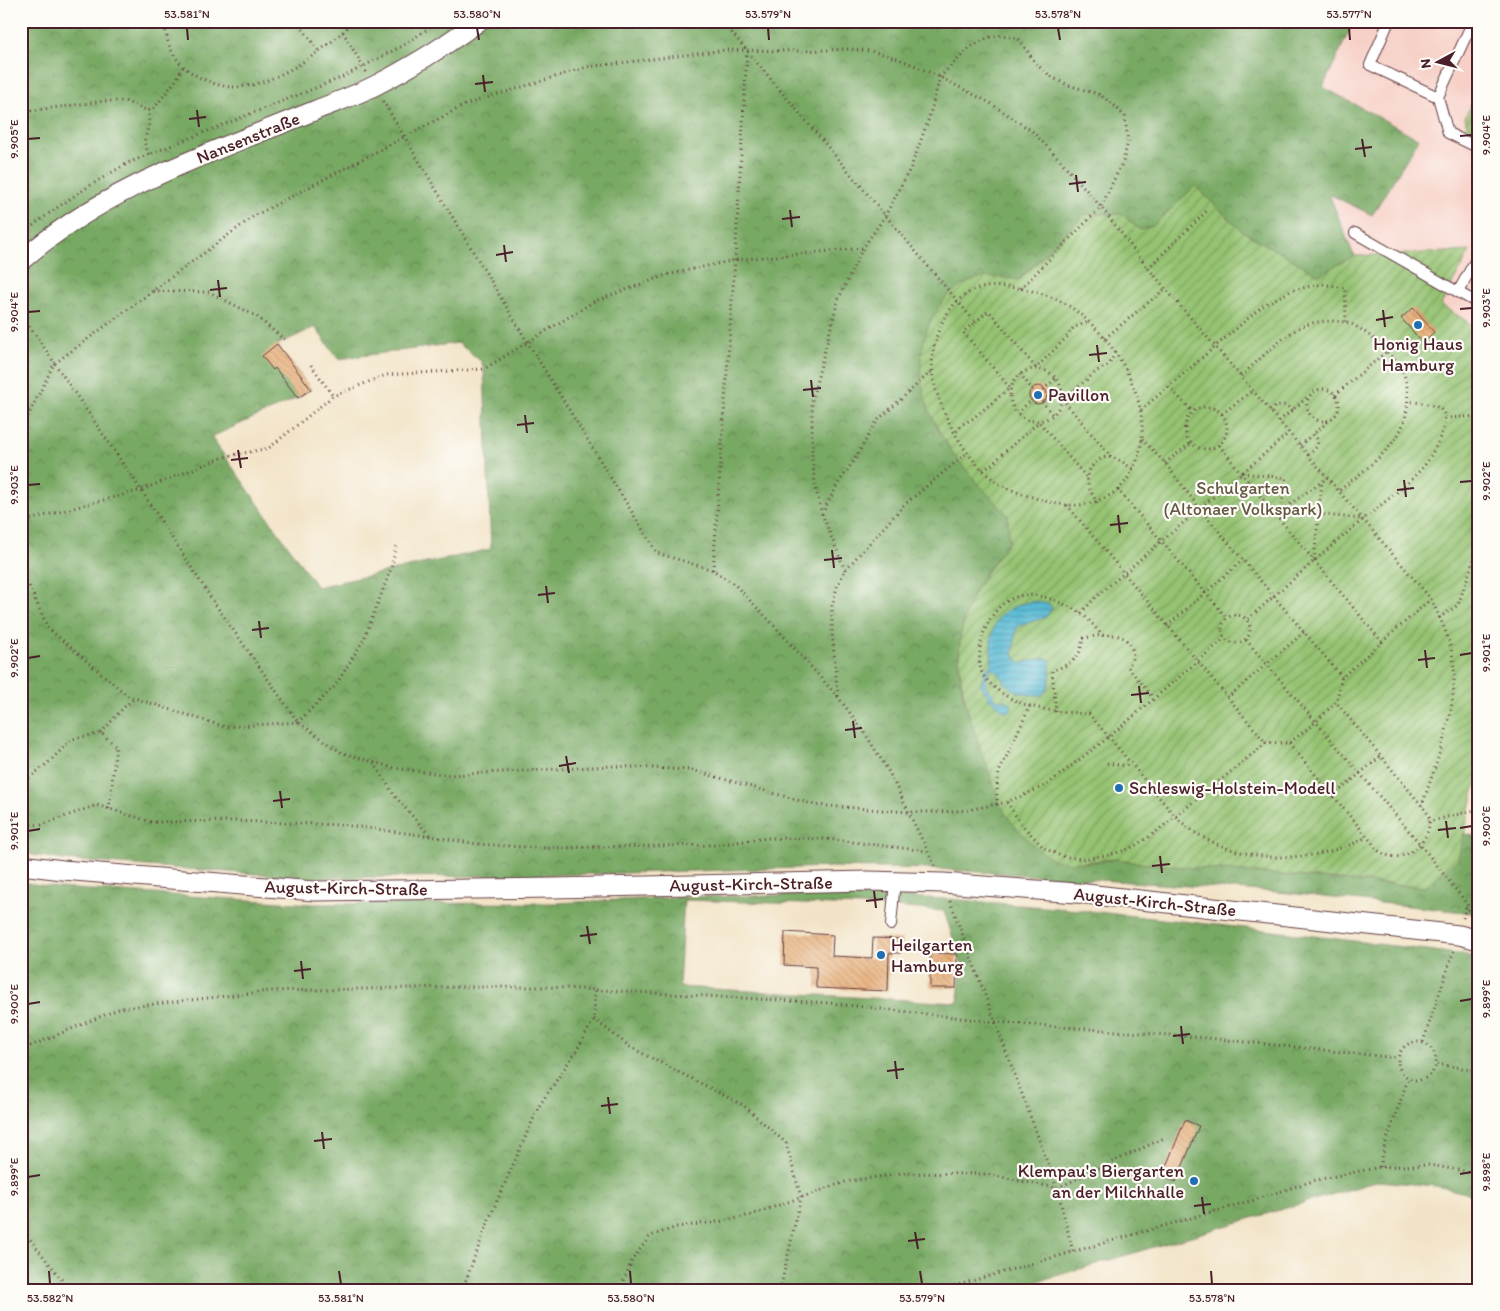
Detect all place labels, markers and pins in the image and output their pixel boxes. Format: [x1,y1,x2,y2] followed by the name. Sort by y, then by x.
[1412,319,1424,331] marker: Honig Haus Hamburg
[1373,333,1463,376] place label: Honig Haus Hamburg
[1048,384,1109,406] place label: Pavillon
[1032,389,1044,401] marker: Pavillon
[1129,777,1336,799] place label: Schleswig-Holstein-Modell
[1113,782,1125,794] marker: Schleswig-Holstein-Modell
[891,934,973,977] place label: Heilgarten Hamburg
[875,949,887,961] marker: Heilgarten Hamburg
[1018,1160,1184,1203] place label: Klempau's Biergarten an der Milchhalle
[1188,1175,1200,1187] marker: Klempau's Biergarten an der Milchhalle

